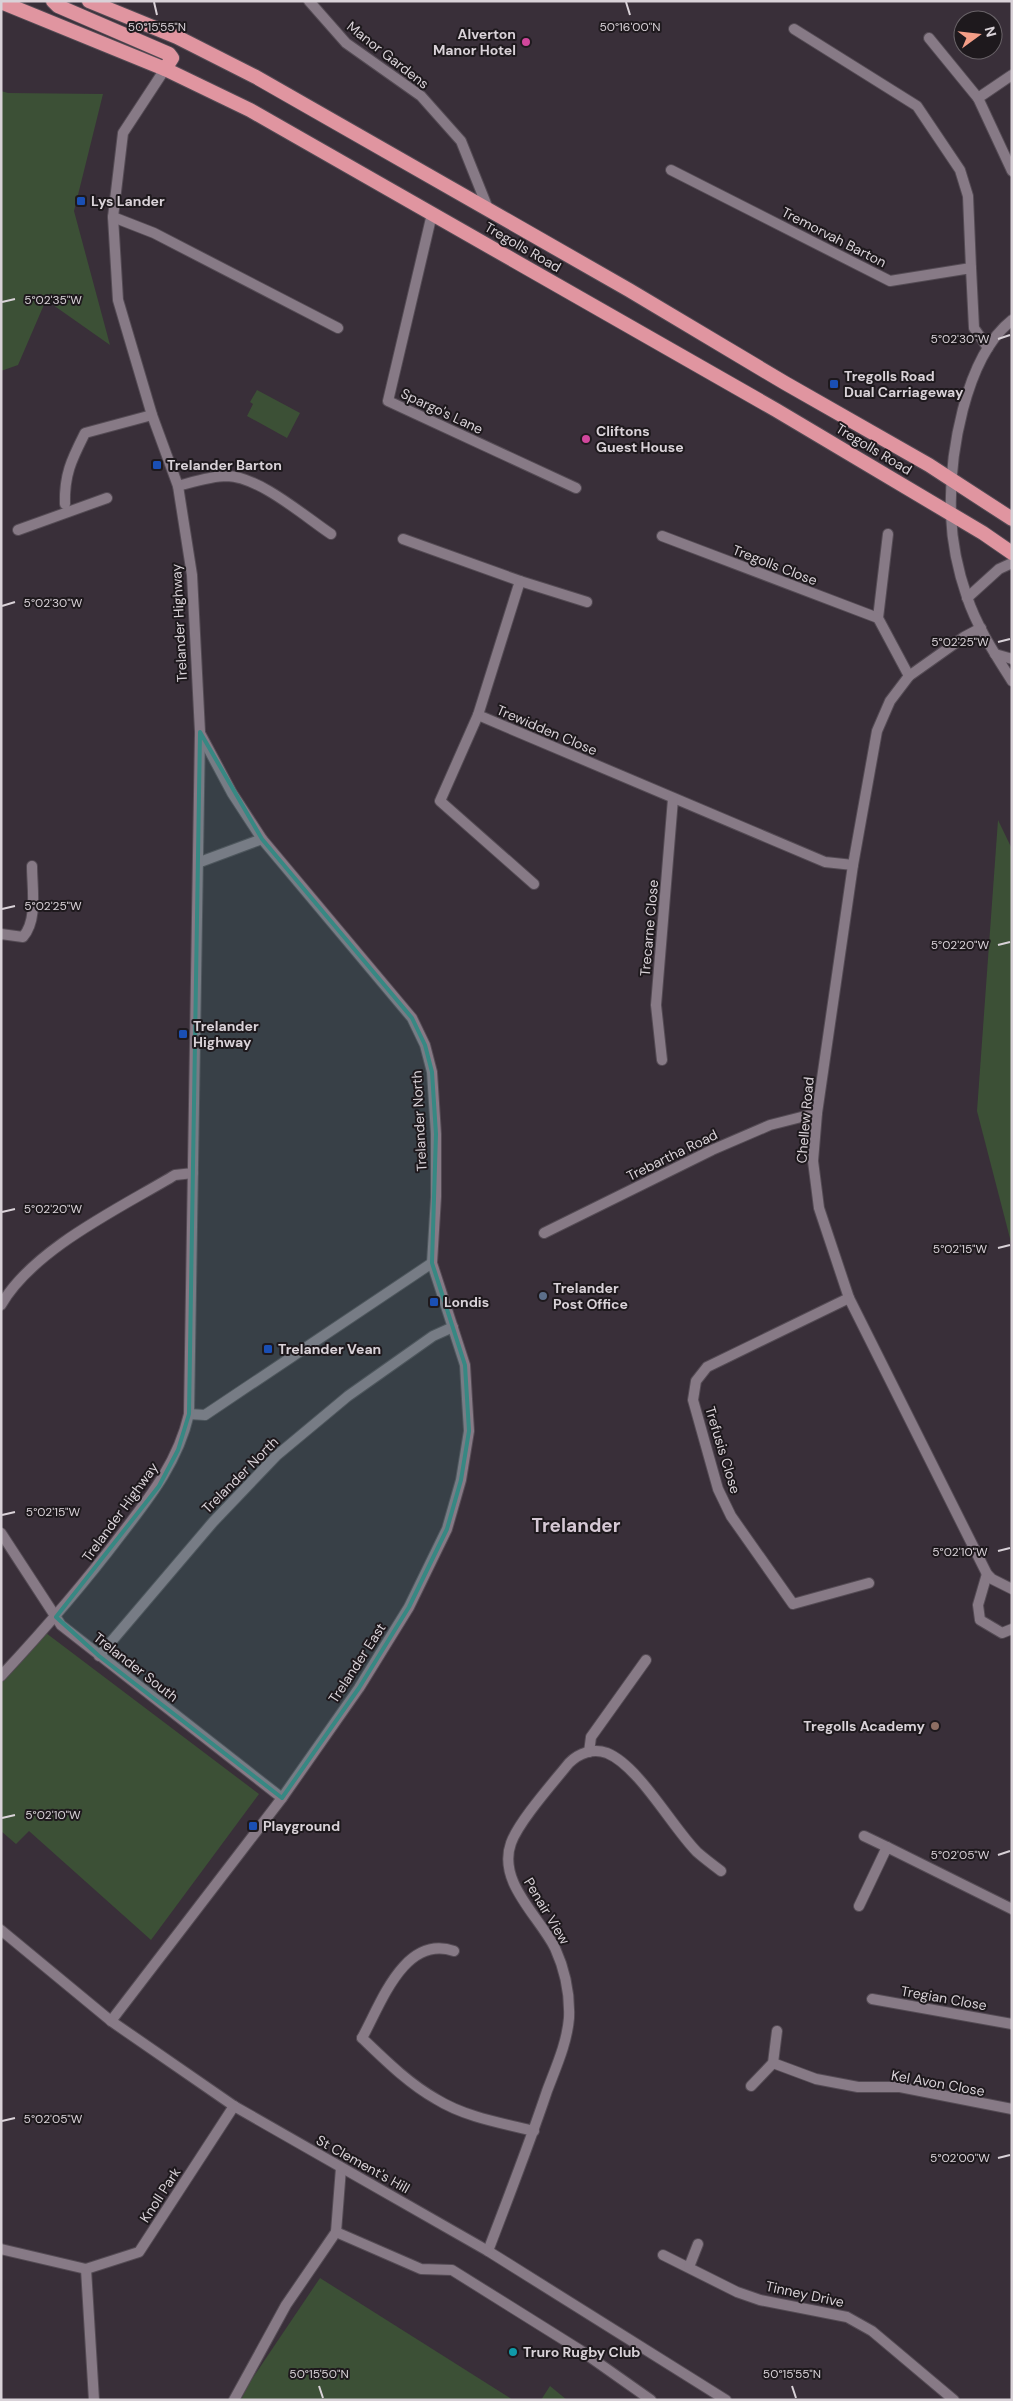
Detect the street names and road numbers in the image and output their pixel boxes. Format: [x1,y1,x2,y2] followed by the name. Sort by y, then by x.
[343,17,433,93] street label: Manor Gardens
[779,203,889,271] street label: Tremorvah Barton
[482,218,564,276] street label: Tregolls Road
[398,384,486,438] street label: Spargo's Lane
[833,419,915,479] street label: Tregolls Road
[730,541,820,589] street label: Tregolls Close
[167,563,191,683] street label: Trelander Highway
[494,701,600,759] street label: Trewidden Close
[636,879,662,977] street label: Trecarne Close
[407,1070,431,1172] street label: Trelander North
[792,1076,818,1164] street label: Chellew Road
[624,1125,720,1185] street label: Trebartha Road
[701,1404,745,1496] street label: Trefusis Close
[198,1433,282,1517] street label: Trelander North
[78,1459,162,1565] street label: Trelander Highway
[324,1619,390,1707] street label: Trelander East
[90,1628,182,1706] street label: Trelander South
[520,1874,574,1948] street label: Penair View
[900,1982,988,2014] street label: Tregian Close
[890,2066,986,2100] street label: Kel Avon Close
[313,2131,413,2197] street label: St Clement's Hill
[136,2164,184,2226] street label: Knoll Park
[764,2277,846,2311] street label: Tinney Drive

